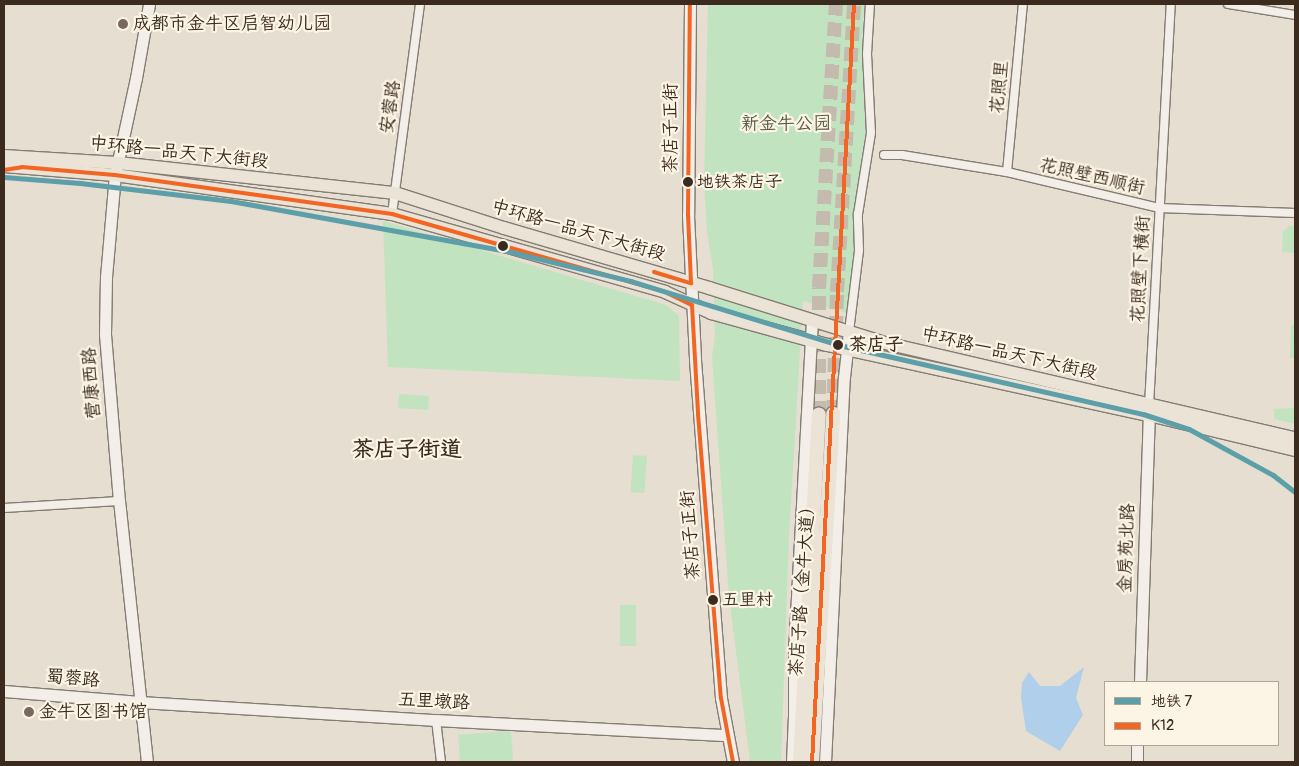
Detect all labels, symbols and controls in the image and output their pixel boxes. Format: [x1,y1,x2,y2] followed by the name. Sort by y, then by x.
[133,13,331,35] place label: 成都市金牛区启智幼儿园
[117,18,129,30] marker: 成都市金牛区启智幼儿园
[986,59,1014,115] street label: 花照里
[377,79,405,135] street label: 安蓉路
[660,83,682,173] street label: 茶店子正街
[741,113,831,135] park label: 新金牛公园
[88,133,270,173] street label: 中环路一品天下大街段
[1037,154,1147,200] street label: 花照壁西顺街
[697,172,782,192] place label: 地铁茶店子
[683,177,693,187] marker: 地铁茶店子
[489,196,667,266] street label: 中环路一品天下大街段
[1127,215,1155,323] street label: 花照壁下横街
[498,241,508,251] unlabelled marker
[919,323,1099,385] street label: 中环路一品天下大街段
[849,334,903,356] place label: 茶店子
[831,338,845,352] marker: 茶店子
[79,346,105,420] street label: 营康西路
[352,437,462,463] district label: 茶店子街道
[677,489,705,581] street label: 茶店子正街
[786,496,820,678] street label: 茶店子路（金牛大道）
[1115,503,1139,593] street label: 金房苑北路
[722,590,773,610] place label: 五里村
[708,595,718,605] marker: 五里村
[45,666,101,692] street label: 蜀蓉路
[1104,681,1279,746] legend
[397,689,471,715] street label: 五里墩路
[1151,692,1192,711] text: 地铁 7
[39,701,147,723] place label: 金牛区图书馆
[23,706,35,718] marker: 金牛区图书馆
[1151,716,1174,735] text: K12

